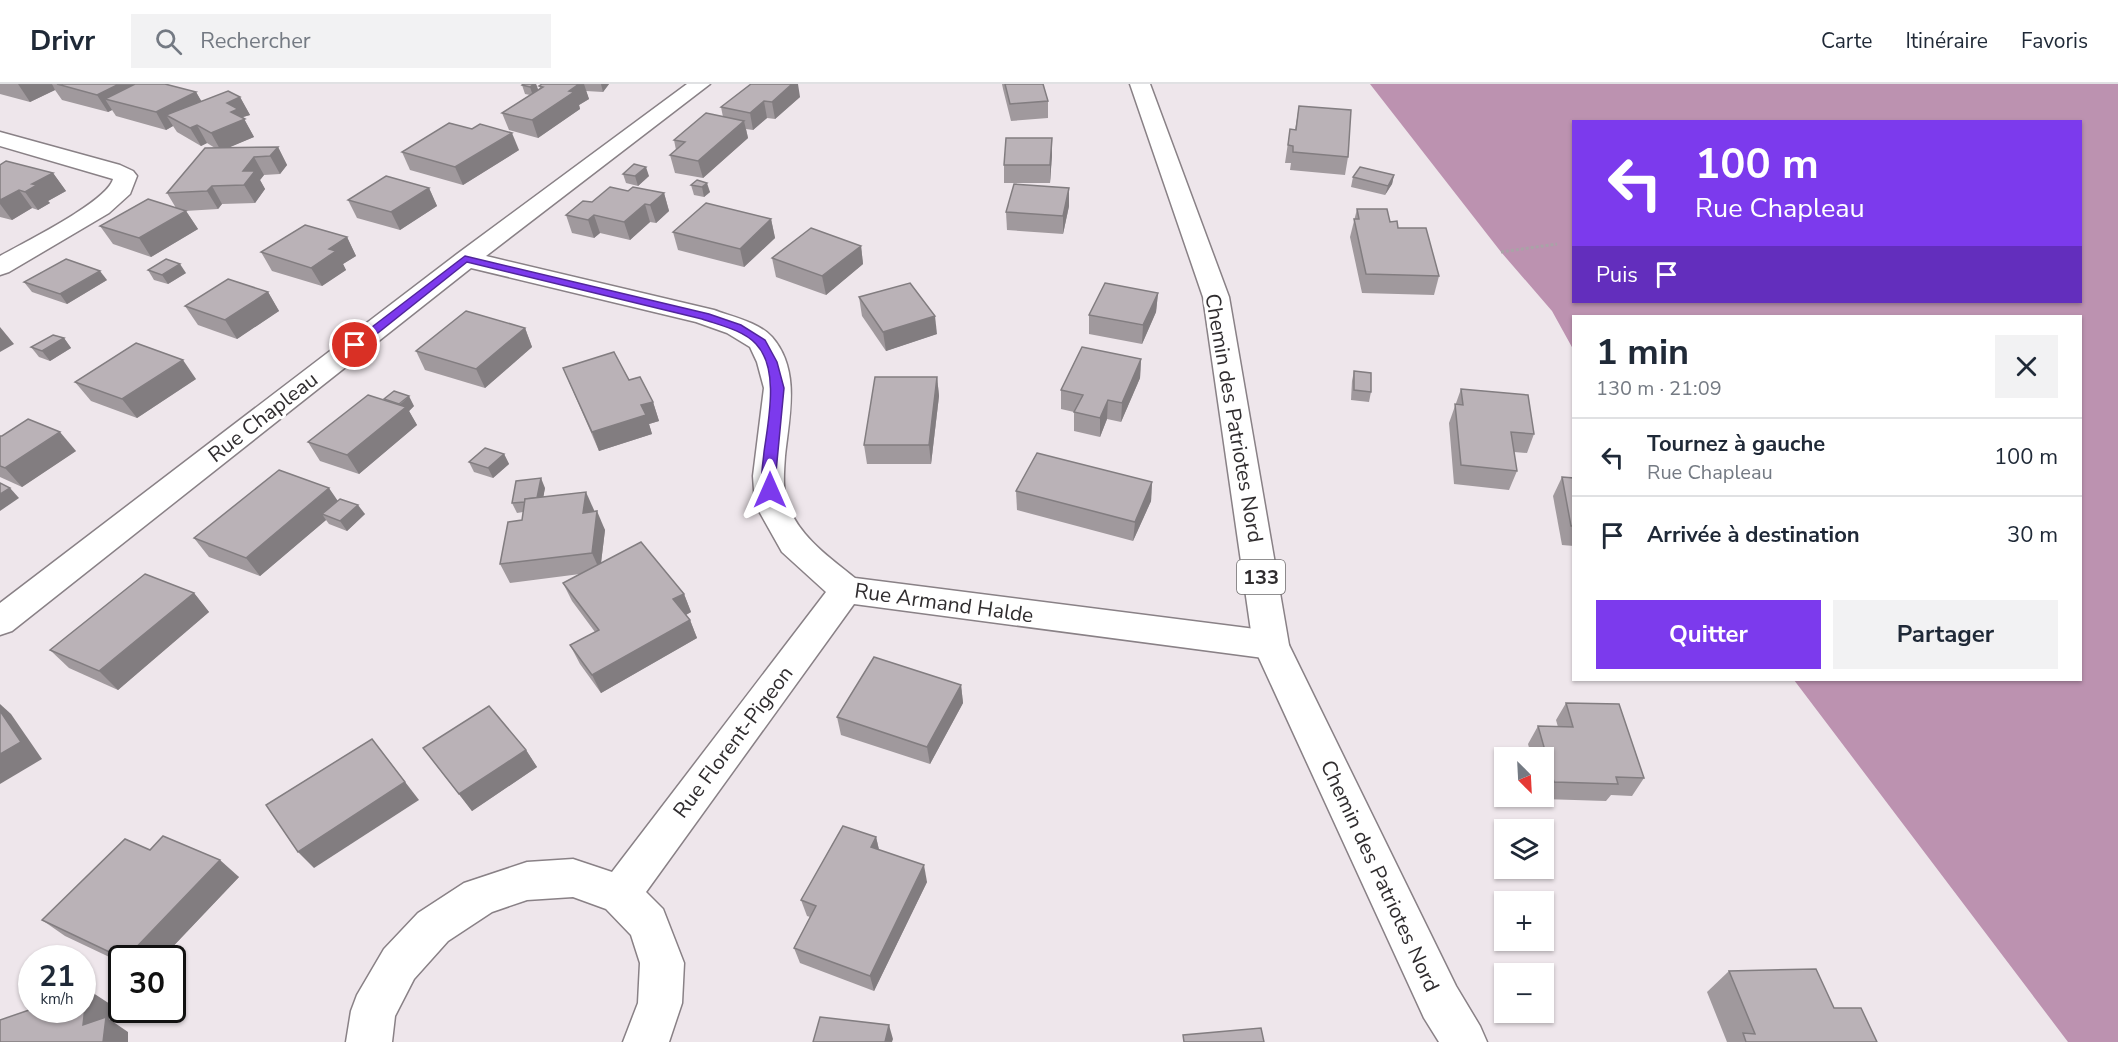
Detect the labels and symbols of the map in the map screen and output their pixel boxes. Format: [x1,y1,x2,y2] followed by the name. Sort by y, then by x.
[1198,291,1270,545] street label: Chemin des Patriotes Nord
[329,319,380,370] pin
[202,365,324,469] street label: Rue Chapleau
[738,458,802,522] position arrow
[1237,560,1285,594] road number: 133
[853,577,1035,629] street label: Rue Armand Halde
[667,660,799,824] street label: Rue Florent-Pigeon
[1494,747,1554,807] north arrow
[1314,756,1446,996] street label: Chemin des Patriotes Nord
[108,945,186,1023] speed limit sign: 30

